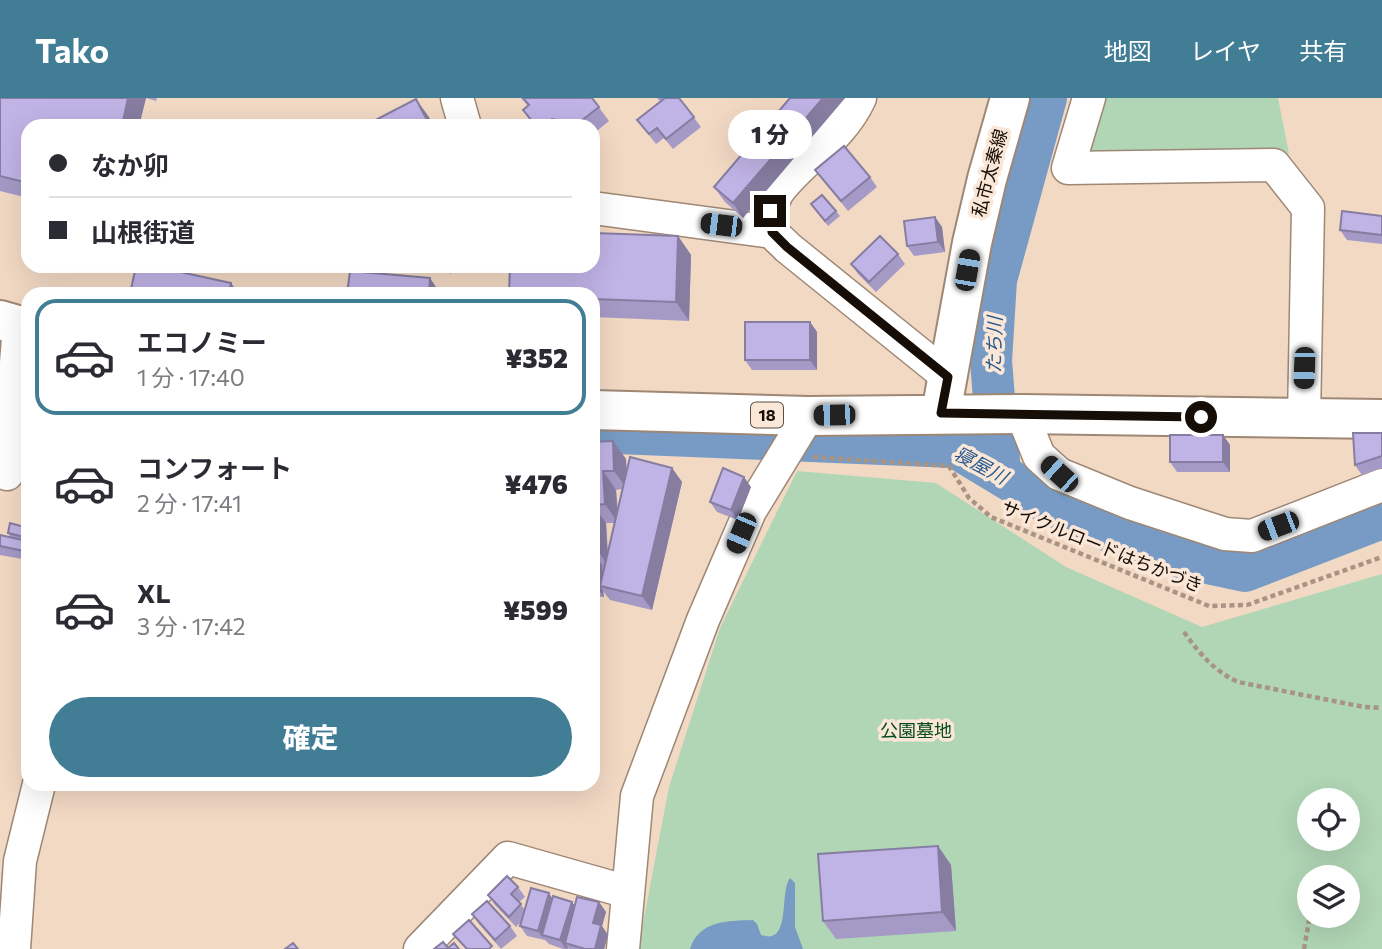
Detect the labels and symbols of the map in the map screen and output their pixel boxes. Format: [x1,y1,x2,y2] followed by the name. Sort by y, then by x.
[728,109,812,158] callout: 1 分
[967,126,1011,219] street label: 私市太秦線
[754,195,786,227] route end
[699,212,744,238] car
[954,247,981,293] car
[982,314,1006,374] water label: たち川
[1293,347,1316,389] car
[1185,401,1217,433] route start
[751,402,783,428] road number: 18
[813,404,856,426] car
[951,441,1014,489] water label: 寝屋川
[1037,452,1082,496] car
[999,496,1206,597] street label: サイクルロードはちかづき
[1255,509,1302,543] car
[724,510,759,556] car
[880,719,952,741] park label: 公園墓地

